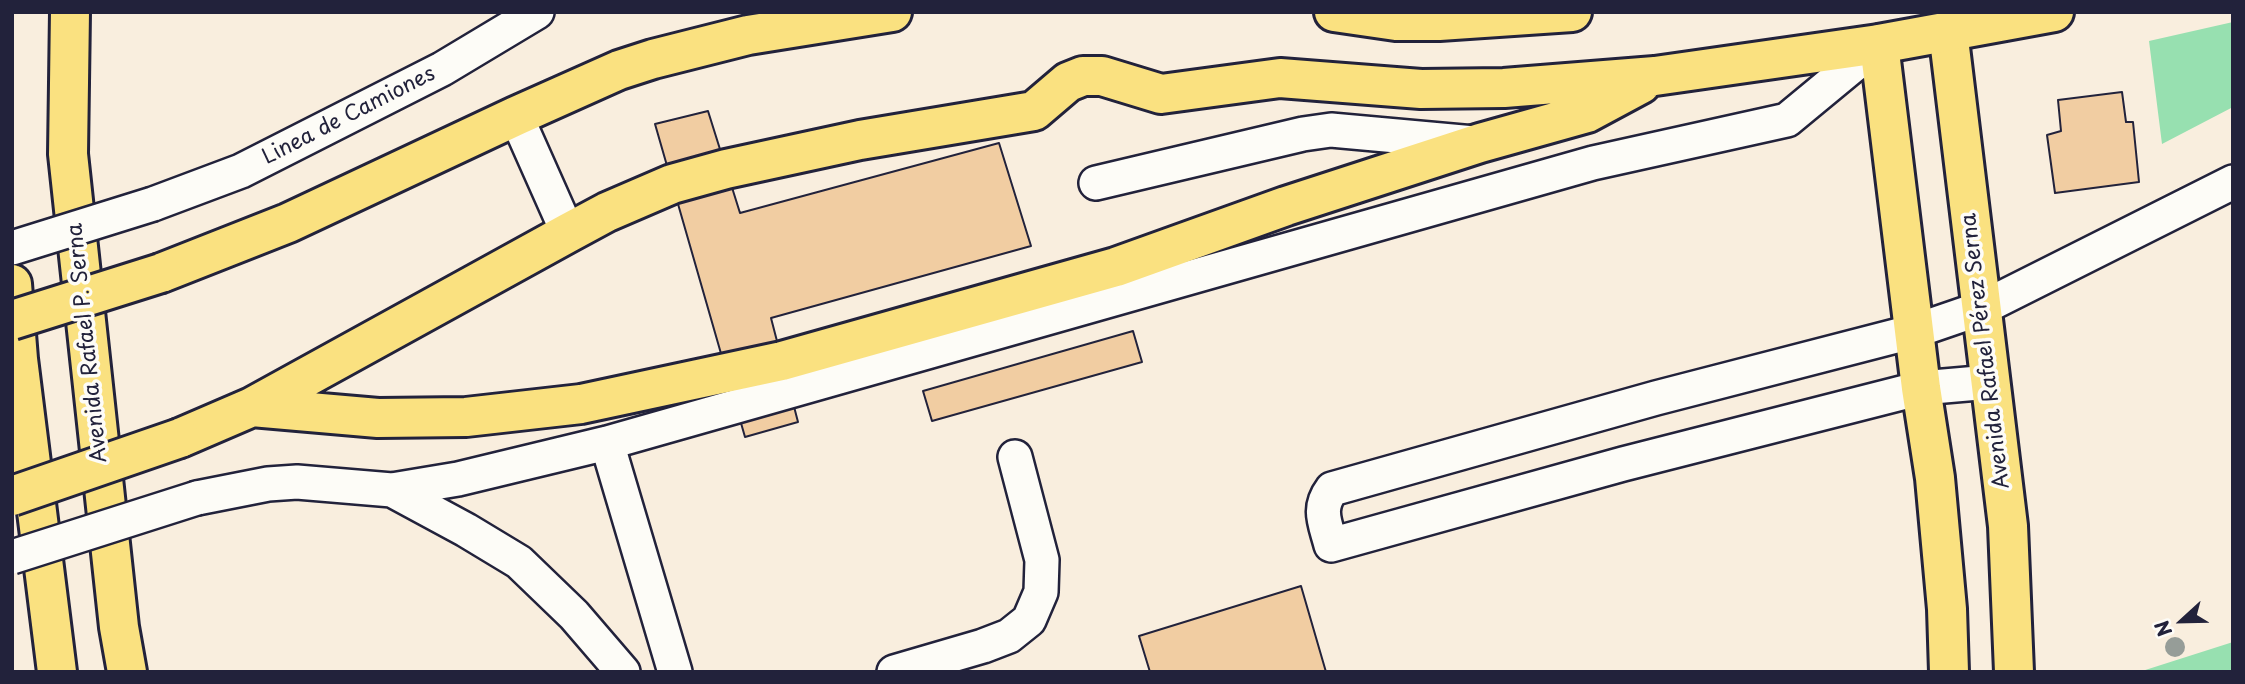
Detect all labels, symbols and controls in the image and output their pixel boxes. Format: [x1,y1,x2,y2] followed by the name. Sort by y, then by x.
[258,61,440,171] street label: Linea de Camiones
[1957,212,2015,490] street label: Avenida Rafael Pérez Serna
[63,222,113,464] street label: Avenida Rafael P. Serna
[2147,586,2217,656] north arrow
[2147,617,2178,641] text: N

